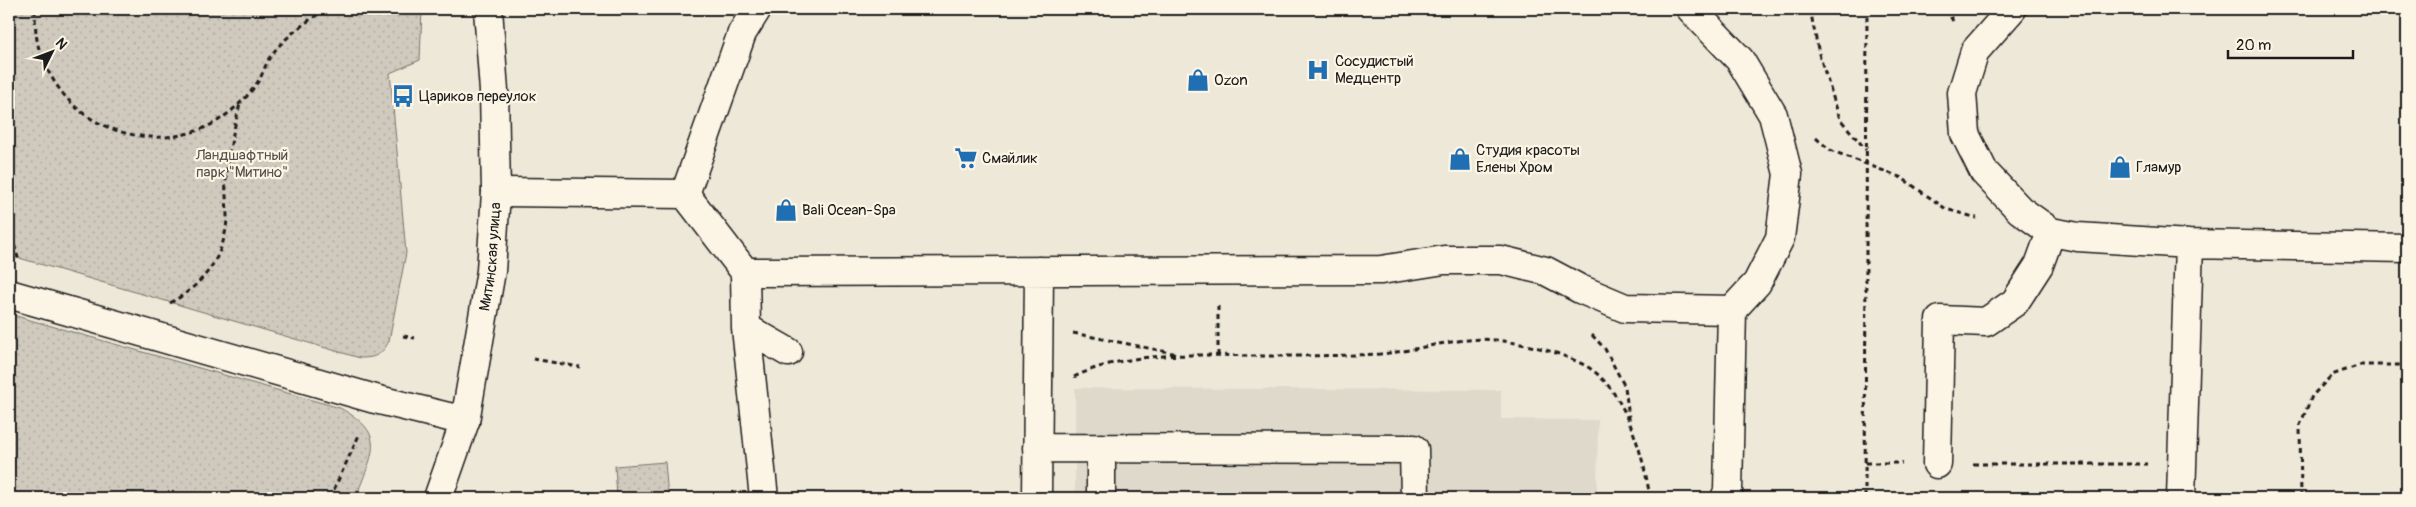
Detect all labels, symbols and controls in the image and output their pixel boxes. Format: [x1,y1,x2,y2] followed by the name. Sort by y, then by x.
[28,28,78,78] north arrow
[2228,28,2354,60] scale bar
[52,34,71,53] text: N
[2236,36,2271,55] text: 20 m
[1335,52,1414,88] place label: Сосудистый Медцентр
[1305,57,1331,83] hospital icon: Сосудистый Медцентр
[1185,67,1211,93] shop icon: Ozon
[1214,71,1248,90] place label: Ozon
[390,83,416,109] bus stop icon: Цариков переулок
[419,87,537,106] place label: Цариков переулок
[1476,141,1580,177] place label: Студия красоты Елены Хром
[953,145,979,171] supermarket icon: Смайлик
[195,146,288,182] park label: Ландшафтный парк "Митино"
[1447,146,1473,172] shop icon: Студия красоты Елены Хром
[982,149,1038,168] place label: Смайлик
[2107,154,2133,180] shop icon: Гламур
[2136,158,2181,177] place label: Гламур
[773,197,799,223] shop icon: Bali Ocean-Spa
[802,201,896,220] place label: Bali Ocean-Spa
[475,202,505,312] street label: Митинская улица

